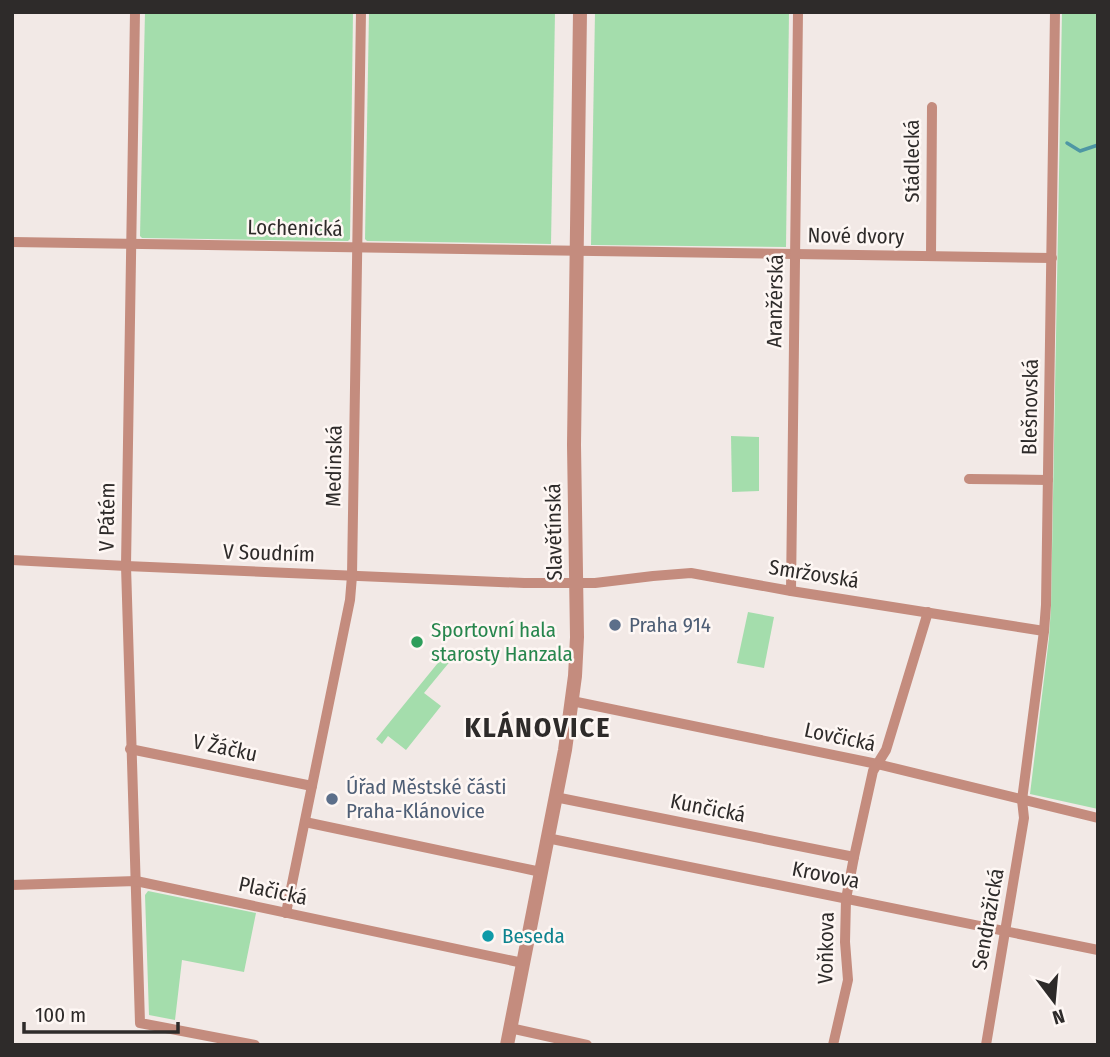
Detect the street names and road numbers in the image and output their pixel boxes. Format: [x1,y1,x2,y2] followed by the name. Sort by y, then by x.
[899,119,925,203] street label: Stádlecká
[247,214,343,242] street label: Lochenická
[808,222,905,250] street label: Nové dvory
[761,254,789,348] street label: Aranžérská
[1016,359,1044,455] street label: Blešnovská
[320,425,348,507] street label: Medinská
[93,482,121,552] street label: V Pátém
[540,483,568,581] street label: Slavětínská
[223,538,315,568] street label: V Soudním
[767,554,861,594] street label: Smržovská
[802,717,878,757] street label: Lovčická
[190,729,260,767] street label: V Žáčku
[668,788,748,828] street label: Kunčická
[790,856,862,894] street label: Krovova
[966,866,1010,972] street label: Sendražická
[236,871,310,911] street label: Plačická
[812,912,840,984] street label: Voňkova

